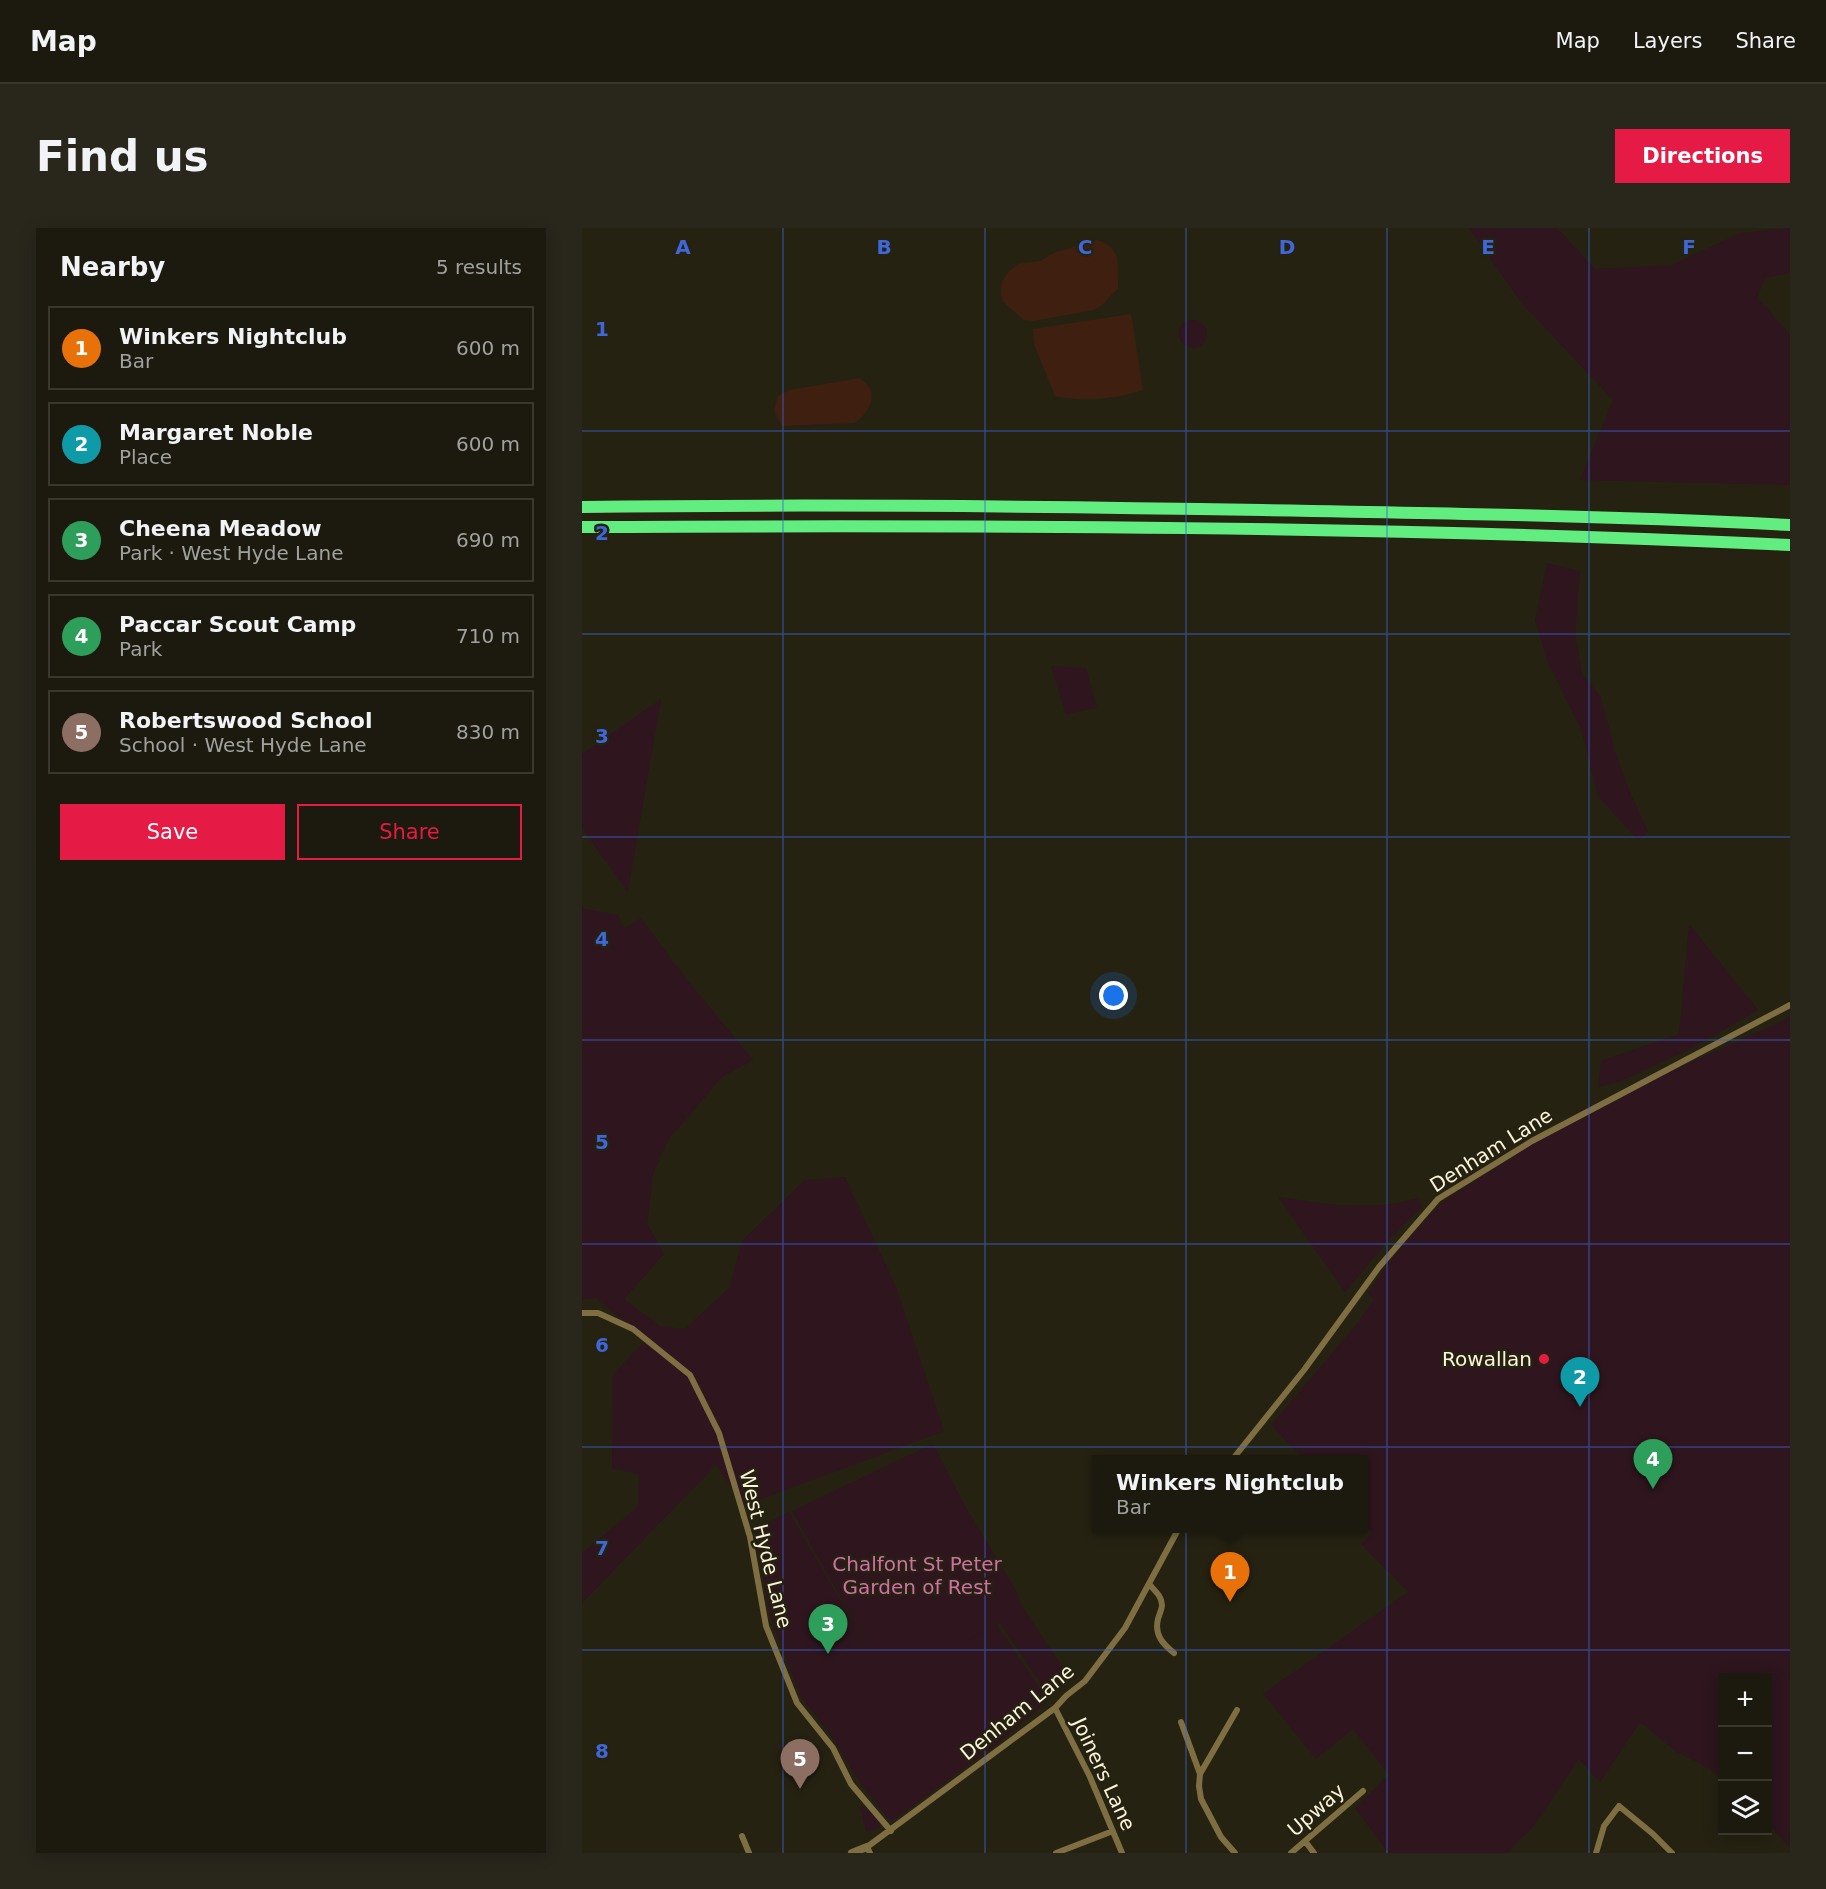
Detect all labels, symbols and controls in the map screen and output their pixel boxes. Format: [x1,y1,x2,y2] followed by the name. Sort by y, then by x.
[30,25,97,58] text: Map
[1556,29,1600,53] text: Map
[1633,29,1702,53] text: Layers
[1735,29,1796,53] text: Share
[1615,129,1790,183] button: Directions
[36,132,209,181] text: Find us
[675,235,691,259] text: A
[876,235,892,259] text: B
[1078,235,1092,259] text: C
[1279,235,1295,259] text: D
[1481,235,1495,259] text: E
[1682,235,1696,259] text: F
[60,252,165,282] text: Nearby
[436,255,522,279] text: 5 results
[595,317,609,341] text: 1
[119,324,347,349] text: Winkers Nightclub
[75,336,88,360] text: 1
[456,336,520,360] text: 600 m
[119,349,153,373] text: Bar
[119,420,313,445] text: Margaret Noble
[75,432,88,456] text: 2
[456,432,520,456] text: 600 m
[119,445,172,469] text: Place
[119,516,322,541] text: Cheena Meadow
[595,521,609,545] text: 2
[75,528,88,552] text: 3
[456,528,520,552] text: 690 m
[119,541,343,565] text: Park · West Hyde Lane
[119,612,356,637] text: Paccar Scout Camp
[75,624,88,648] text: 4
[456,624,520,648] text: 710 m
[119,637,162,661] text: Park
[119,708,372,733] text: Robertswood School
[75,720,88,744] text: 5
[456,720,520,744] text: 830 m
[595,724,609,748] text: 3
[119,733,367,757] text: School · West Hyde Lane
[60,804,285,860] button: Save
[297,804,522,860] button: Share
[595,927,609,951] text: 4
[1099,981,1128,1010] your location
[1425,1103,1557,1197] street label: Denham Lane
[595,1130,609,1154] text: 5
[595,1333,609,1357] text: 6
[1442,1347,1532,1371] place label: Rowallan
[1537,1352,1551,1366] marker: Rowallan
[1560,1358,1600,1407] pin: 2
[1634,1440,1672,1489] pin: 4
[1092,1455,1368,1533] popup
[735,1467,797,1631] street label: West Hyde Lane
[1116,1470,1344,1495] text: Winkers Nightclub
[1116,1495,1150,1519] text: Bar
[595,1536,609,1560] text: 7
[832,1552,1003,1599] park label: Chalfont St Peter Garden of Rest
[1210,1552,1250,1602] pin: 1
[808,1604,848,1654] pin: 3
[955,1659,1079,1765] street label: Denham Lane
[1718,1673,1772,1835] map controls
[1718,1673,1772,1727] button: +
[1066,1712,1141,1834] street label: Joiners Lane
[1718,1727,1772,1781] button: −
[595,1739,609,1763] text: 8
[780,1740,820,1789] pin: 5
[1283,1779,1350,1841] street label: Upway
[1718,1781,1772,1835] button: layers

